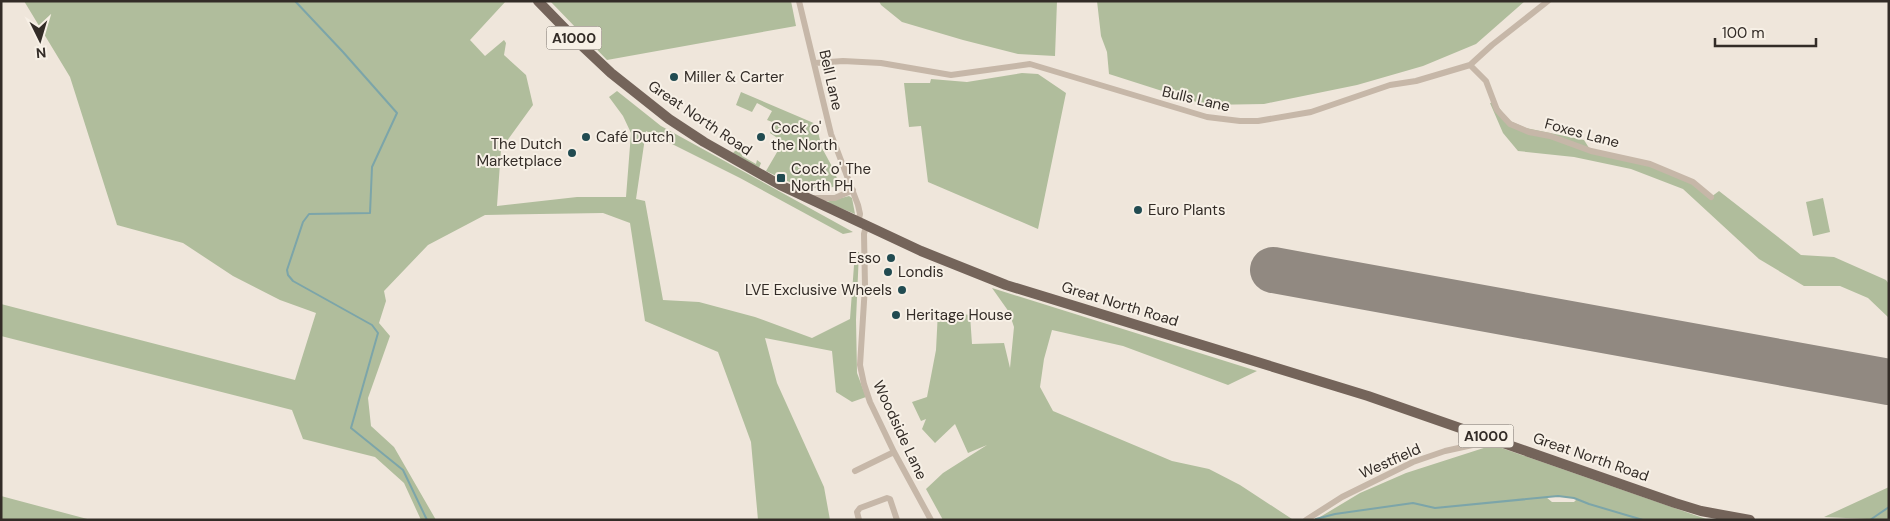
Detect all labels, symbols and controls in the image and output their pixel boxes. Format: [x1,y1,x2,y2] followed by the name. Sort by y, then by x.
[15,15,65,65] north arrow
[1715,15,1816,47] scale bar
[1722,23,1765,43] text: 100 m
[546,26,602,49] road number: A1000
[35,44,47,62] text: N
[814,48,848,112] street label: Bell Lane
[684,67,785,87] place label: Miller & Carter
[668,71,680,83] marker: Miller & Carter
[644,76,756,160] street label: Great North Road
[1160,81,1232,117] street label: Bulls Lane
[1542,113,1622,153] street label: Foxes Lane
[771,118,837,155] place label: Cock o' the North
[596,127,674,147] place label: Café Dutch
[580,131,592,143] marker: Café Dutch
[755,131,767,143] marker: Cock o' the North
[477,134,562,171] place label: The Dutch Marketplace
[566,147,578,159] marker: The Dutch Marketplace
[791,159,871,196] place label: Cock o' The North PH
[775,172,787,184] marker: Cock o' The North PH
[1148,200,1225,220] place label: Euro Plants
[1132,204,1144,216] marker: Euro Plants
[849,248,881,268] place label: Esso
[885,252,897,264] marker: Esso
[898,262,944,282] place label: Londis
[882,266,894,278] marker: Londis
[1059,277,1181,331] street label: Great North Road
[745,280,892,300] place label: LVE Exclusive Wheels
[896,284,908,296] marker: LVE Exclusive Wheels
[906,305,1012,325] place label: Heritage House
[890,309,902,321] marker: Heritage House
[868,377,932,483] street label: Woodside Lane
[1458,424,1514,448] road number: A1000
[1530,428,1652,486] street label: Great North Road
[1356,439,1424,483] street label: Westfield

